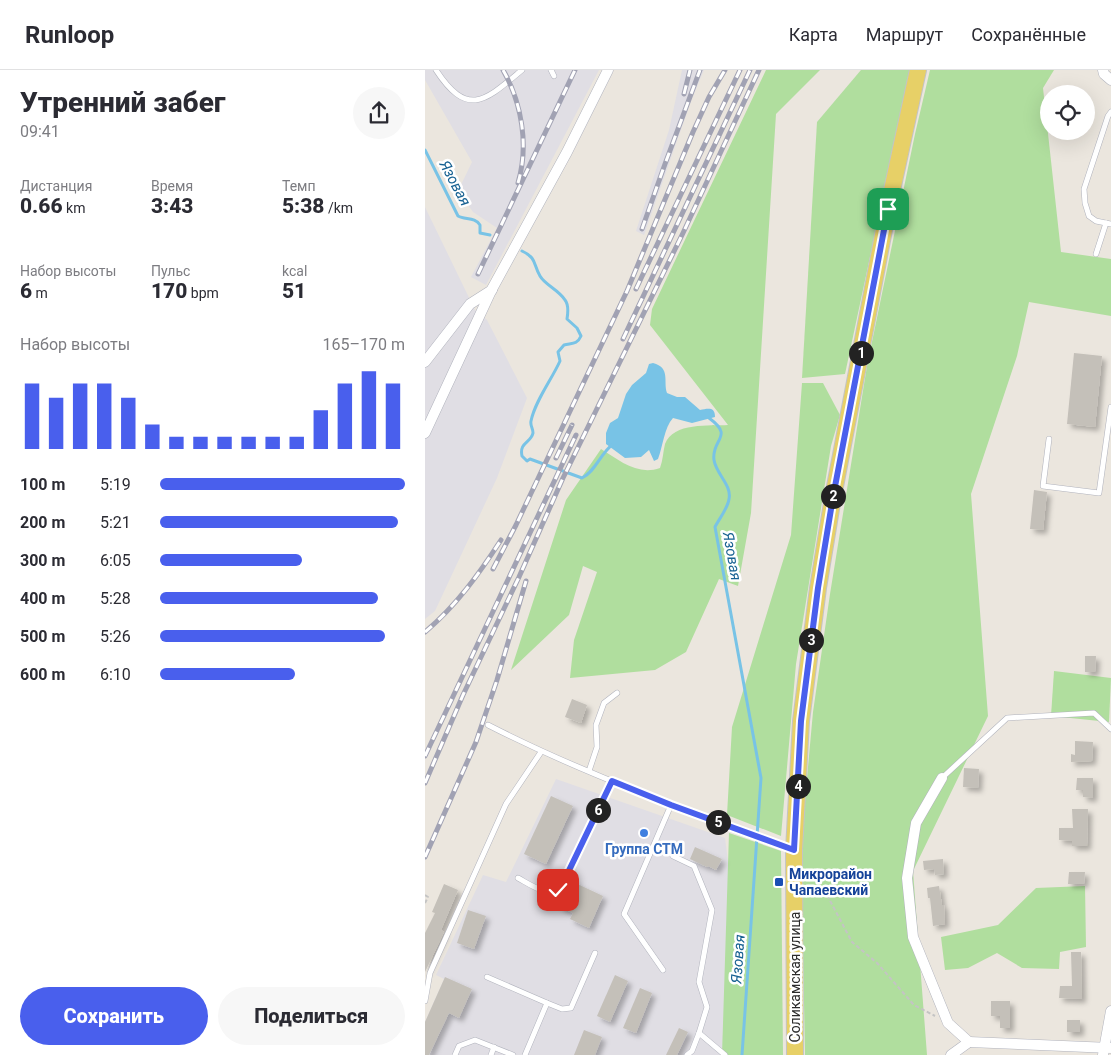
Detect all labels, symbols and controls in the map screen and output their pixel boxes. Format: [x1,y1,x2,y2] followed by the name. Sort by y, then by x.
[25,21,114,49] text: Runloop
[789,24,838,45] text: Карта
[866,24,943,45] text: Маршрут
[971,24,1086,45] text: Сохранённые
[1040,85,1095,140] map controls
[1040,85,1095,140] button: locate
[20,86,226,119] text: Утренний забег
[353,87,405,139] button: share
[20,122,60,141] text: 09:41
[435,156,474,209] water label: Язовая
[20,178,92,194] text: Дистанция
[151,178,193,194] text: Время
[282,178,316,194] text: Темп
[867,188,909,230] pin
[20,194,63,218] text: 0.66
[151,194,193,218] text: 3:43
[282,194,324,218] text: 5:38
[874,195,902,223] icon: arrive
[63,200,85,216] text: km
[324,200,353,216] text: /km
[20,263,116,279] text: Набор высоты
[151,263,190,279] text: Пульс
[282,263,307,279] text: kcal
[20,279,32,303] text: 6
[151,279,187,303] text: 170
[282,279,306,303] text: 51
[32,285,48,301] text: m
[187,285,219,301] text: bpm
[20,335,130,354] text: Набор высоты
[323,335,405,354] text: 165–170 m
[849,340,873,366] pin: 1
[857,345,866,361] text: 1
[20,475,65,494] text: 100 m
[100,475,131,494] text: 5:19
[821,484,845,508] pin: 2
[829,488,838,504] text: 2
[20,513,65,532] text: 200 m
[100,513,131,532] text: 5:21
[719,529,745,582] water label: Язовая
[20,551,65,570] text: 300 m
[100,551,131,570] text: 6:05
[20,589,65,608] text: 400 m
[100,589,131,608] text: 5:28
[20,627,65,646] text: 500 m
[100,627,131,646] text: 5:26
[799,628,823,652] pin: 3
[807,632,816,648] text: 3
[20,665,65,684] text: 600 m
[100,665,131,684] text: 6:10
[785,774,811,798] pin: 4
[794,778,803,794] text: 4
[585,798,611,822] pin: 6
[594,802,603,818] text: 6
[705,810,731,834] pin: 5
[714,814,723,830] text: 5
[638,827,650,839] marker: Группа СТМ
[605,841,683,857] place label: Группа СТМ
[789,866,872,898] place label: Микрорайон Чапаевский
[537,869,579,911] pin
[544,876,572,904] icon: check
[773,876,785,888] marker: Микрорайон Чапаевский
[787,912,803,1042] street label: Соликамская улица
[727,934,749,985] water label: Язовая
[20,987,208,1045] button: Сохранить
[218,987,405,1045] button: Поделиться

